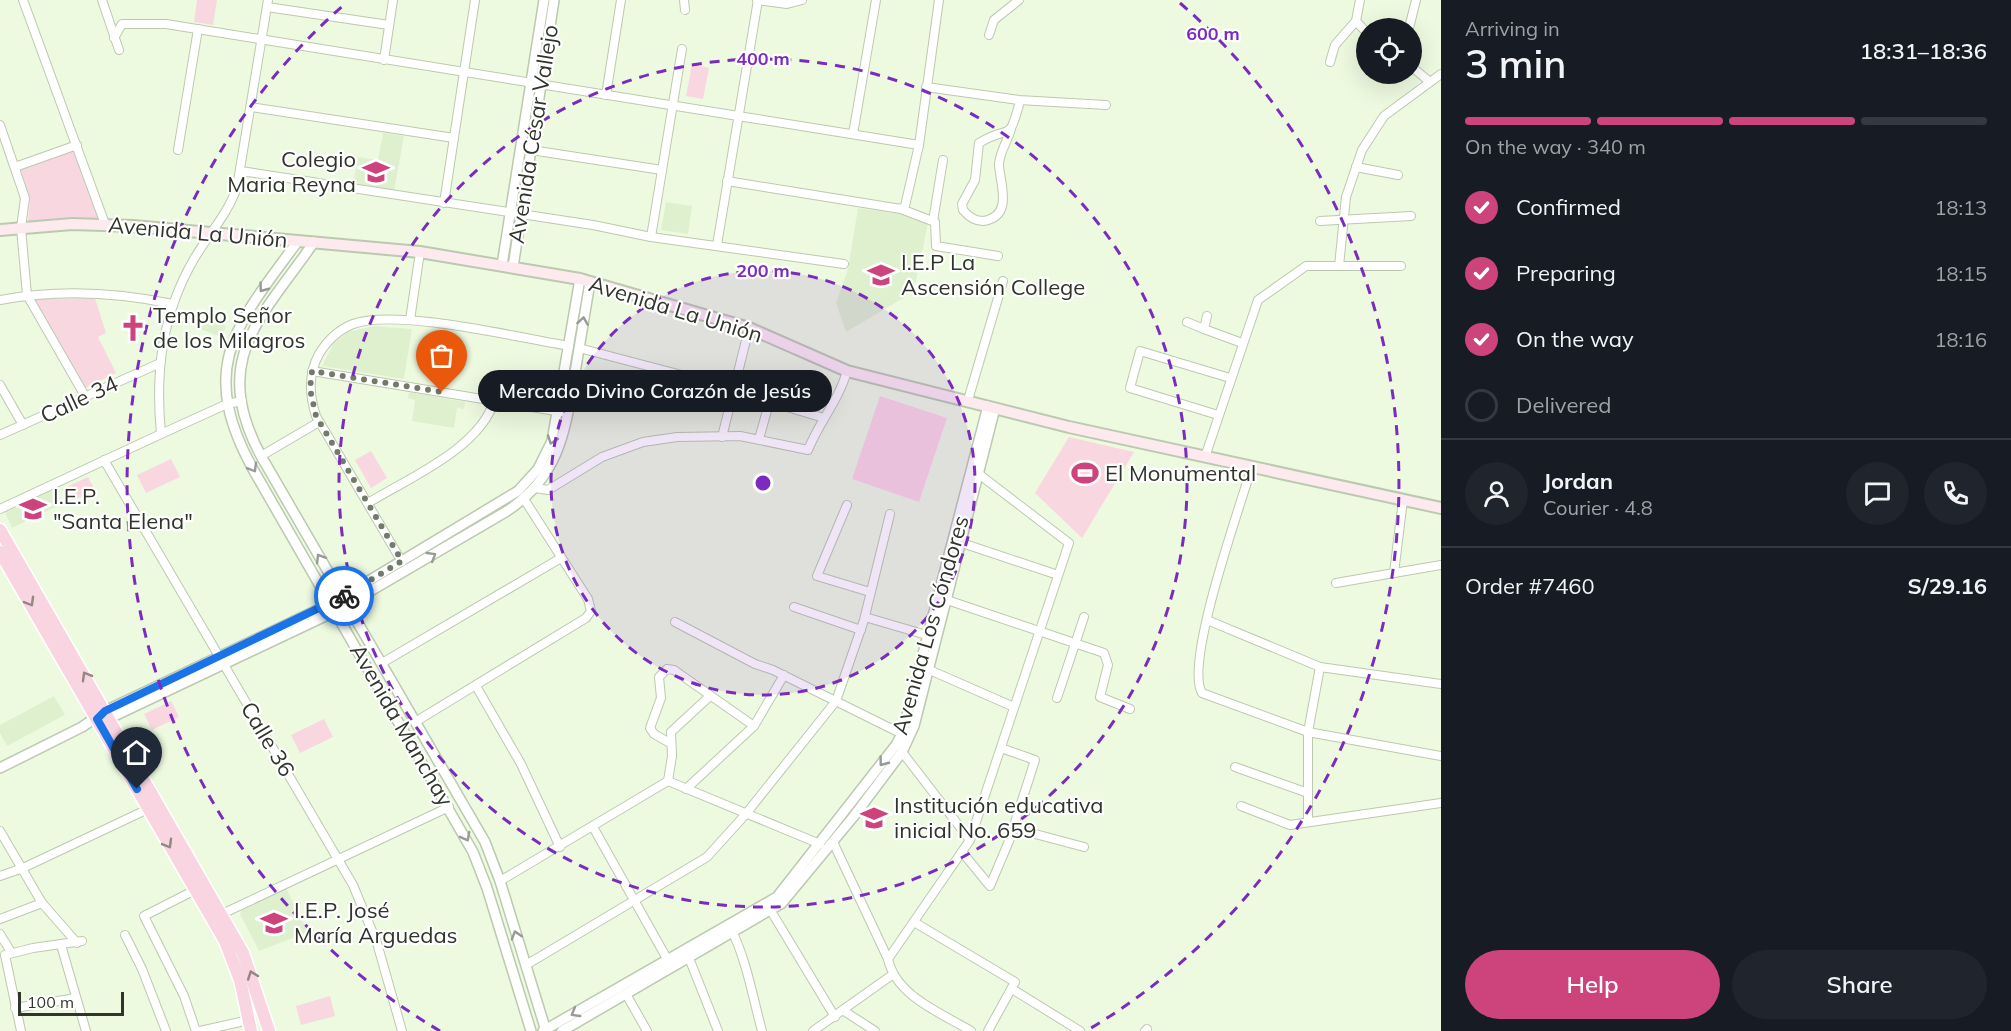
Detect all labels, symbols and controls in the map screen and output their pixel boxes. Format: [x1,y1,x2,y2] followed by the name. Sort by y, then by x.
[1465,16,1560,41] text: Arriving in
[1356,18,1422,84] map controls
[1356,18,1422,84] button: locate
[1186,22,1240,45] text: 600 m
[502,23,564,245] street label: Avenida César Vallejo
[1860,37,1987,65] text: 18:31–18:36
[1465,39,1566,88] text: 3 min
[736,47,790,70] text: 400 m
[1465,134,1646,159] text: On the way · 340 m
[227,145,356,198] place label: Colegio Maria Reyna
[361,157,391,187] school or university icon: Colegio Maria Reyna
[1465,191,1498,224] icon: check
[1516,193,1621,221] text: Confirmed
[1934,195,1987,220] text: 18:13
[107,210,289,254] street label: Avenida La Unión
[901,248,1085,301] place label: I.E.P La Ascensión College
[1465,257,1498,290] icon: check
[736,259,790,282] text: 200 m
[1516,259,1616,287] text: Preparing
[866,260,896,290] school or university icon: I.E.P La Ascensión College
[1934,261,1987,286] text: 18:15
[586,269,766,349] street label: Avenida La Unión
[259,281,270,292] one-way arrow
[153,301,306,354] place label: Templo Señor de los Milagros
[118,313,148,343] church icon: Templo Señor de los Milagros
[576,317,589,327] one-way arrow
[1465,323,1498,356] icon: check
[1516,325,1634,353] text: On the way
[1934,327,1987,352] text: 18:16
[416,330,467,392] pin
[425,339,458,372] icon: bag
[36,369,122,429] street label: Calle 34
[478,371,832,413] callout: Mercado Divino Corazón de Jesús
[499,378,811,403] text: Mercado Divino Corazón de Jesús
[1516,391,1611,419] text: Delivered
[547,434,559,445] one-way arrow
[1070,458,1100,488] sports icon: El Monumental
[1105,459,1256,487] place label: El Monumental
[245,462,257,472] one-way arrow
[1465,462,1528,525] button: person
[1846,462,1909,525] button: chat
[1924,462,1987,525] button: phone
[1543,467,1613,495] text: Jordan
[753,473,773,493] centre of rings
[53,482,193,535] place label: I.E.P. "Santa Elena"
[18,494,48,524] school or university icon: I.E.P. "Santa Elena"
[1543,495,1653,520] text: Courier · 4.8
[885,512,975,738] street label: Avenida Los Cóndores
[426,551,436,563] one-way arrow
[316,554,328,564] one-way arrow
[314,566,374,626] courier
[1465,572,1595,600] text: Order #7460
[1907,572,1987,600] text: S/29.16
[328,580,361,613] icon: bike
[22,596,34,606] one-way arrow
[344,639,460,811] street label: Avenida Manchay
[81,672,93,683] one-way arrow
[235,696,301,782] street label: Calle 36
[111,727,162,789] pin
[120,736,153,769] icon: home
[879,756,890,767] one-way arrow
[894,791,1104,844] place label: Institución educativa inicial No. 659
[859,803,889,833] school or university icon: Institución educativa inicial No. 659
[459,831,470,841] one-way arrow
[161,838,173,848] one-way arrow
[294,896,458,949] place label: I.E.P. José María Arguedas
[259,908,289,938] school or university icon: I.E.P. José María Arguedas
[511,930,523,941] one-way arrow
[1465,950,1720,1019] button: Help
[1732,950,1987,1019] button: Share
[247,970,260,981] one-way arrow
[18,989,124,1016] scale bar
[27,992,74,1012] text: 100 m
[570,1006,581,1018] one-way arrow

